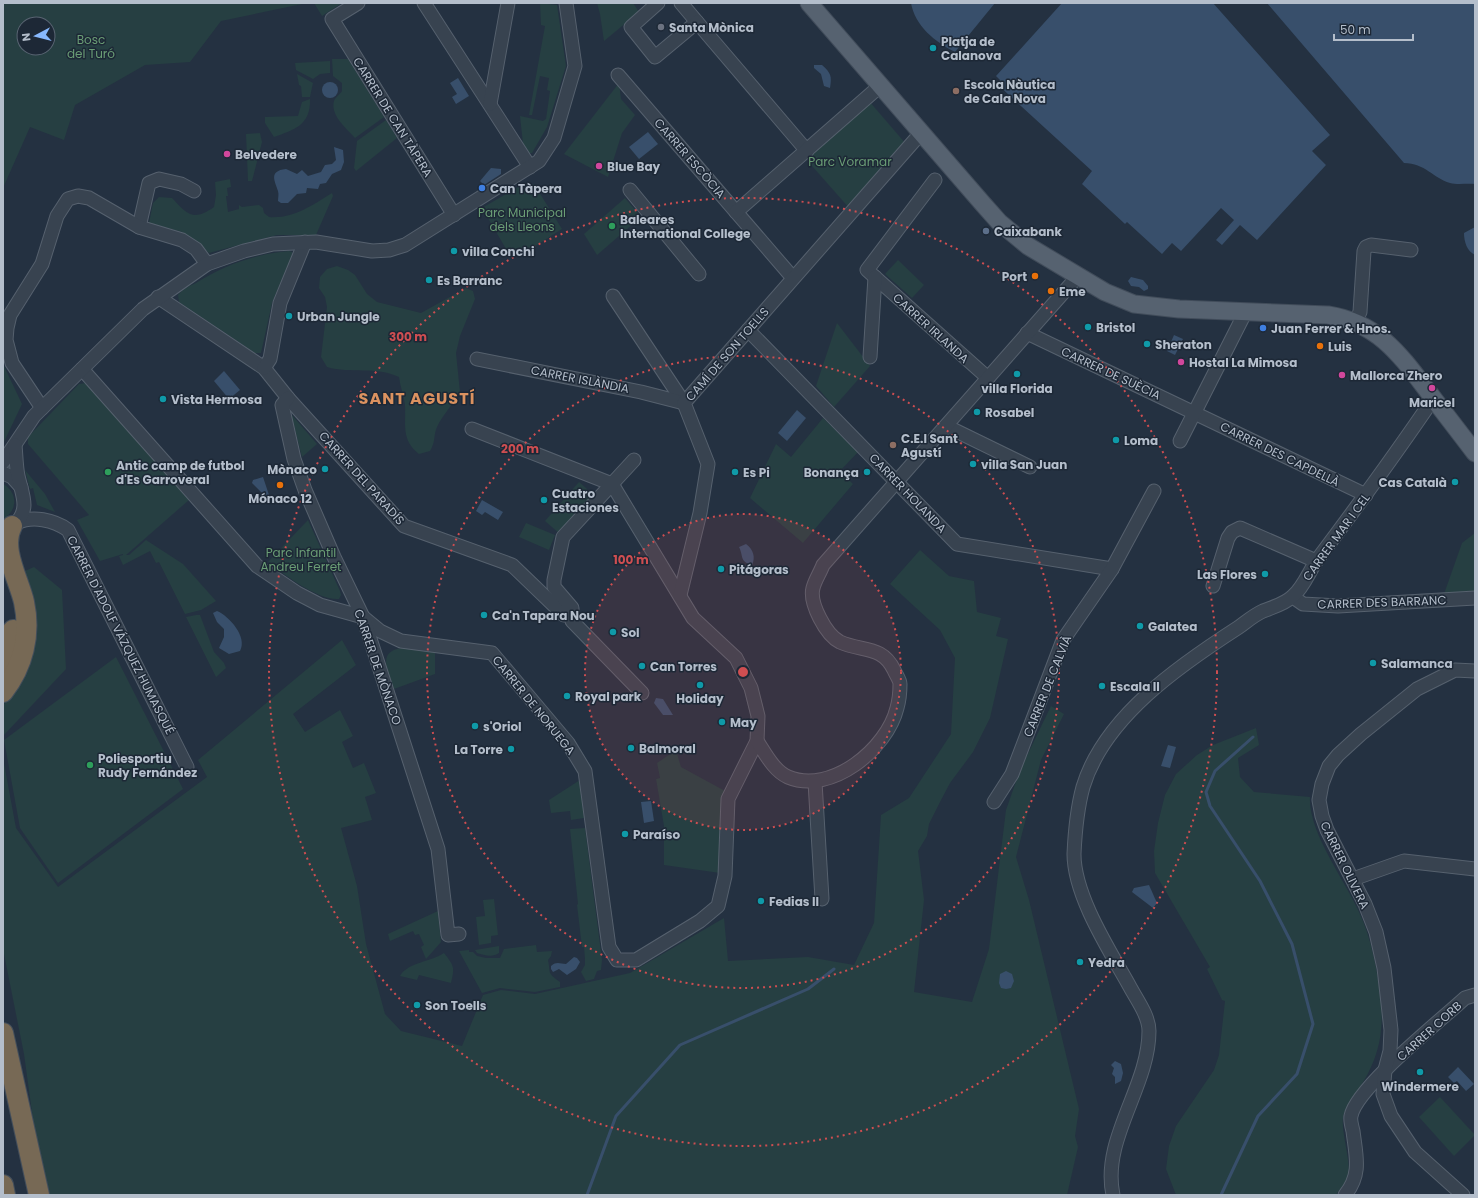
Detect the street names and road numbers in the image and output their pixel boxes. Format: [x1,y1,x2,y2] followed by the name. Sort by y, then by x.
[349,54,437,180] street label: CARRER DE CAN TÀPERA
[651,114,729,202] street label: CARRER ESCÒCIA
[889,289,973,367] street label: CARRER IRLANDA
[681,303,773,405] street label: CAMÍ DE SON TOELLS
[1058,342,1164,404] street label: CARRER DE SUÈCIA
[529,361,631,397] street label: CARRER ISLÀNDIA
[1217,418,1343,490] street label: CARRER DES CAPDELLÀ
[315,428,409,528] street label: CARRER DEL PARADÍS
[866,449,950,537] street label: CARRER HOLANDA
[1298,490,1374,584] street label: CARRER MAR I CEL
[63,533,179,737] street label: CARRER D'ADOLF VÁZQUEZ HUMASQUÉ
[1317,591,1447,613] street label: CARRER DES BARRANC
[350,607,406,727] street label: CARRER DE MÒNACO
[1019,633,1075,739] street label: CARRER DE CALVIÀ
[489,652,579,758] street label: CARRER DE NORUEGA
[1316,818,1374,912] street label: CARRER OLIVERA
[1393,997,1465,1065] street label: CARRER CORB

